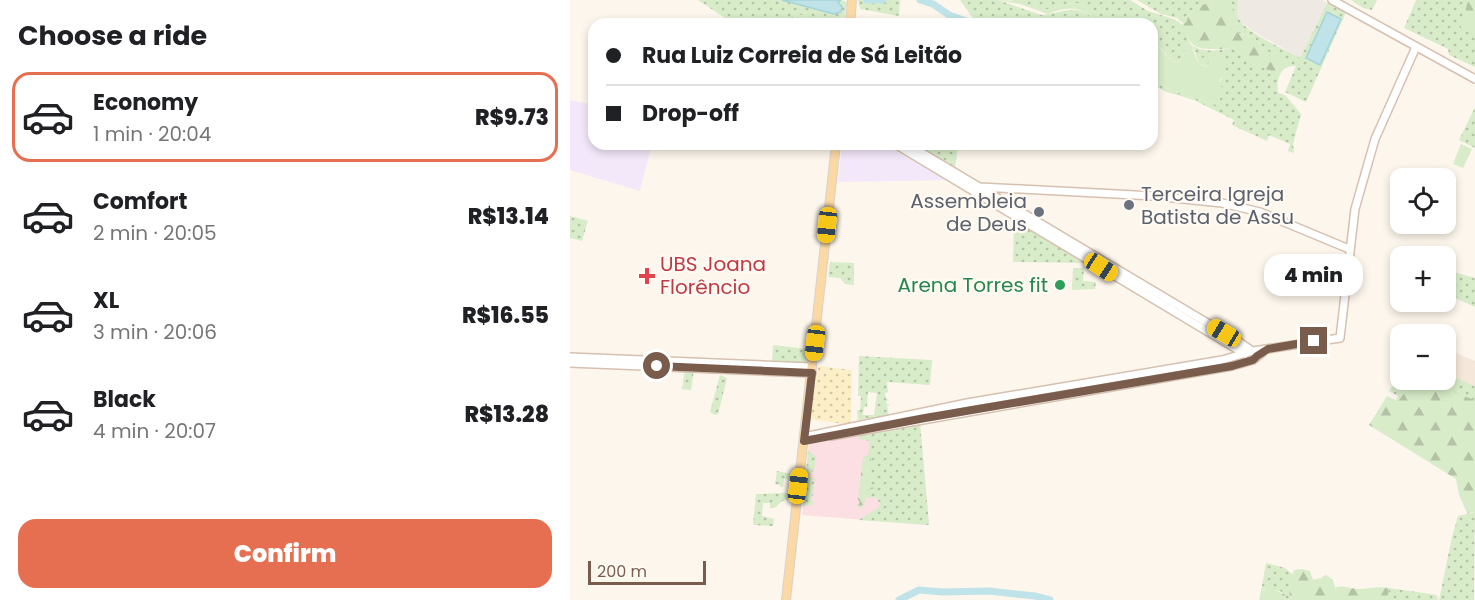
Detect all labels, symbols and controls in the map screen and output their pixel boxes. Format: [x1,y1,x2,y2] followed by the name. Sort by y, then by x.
[18,17,207,54] text: Choose a ride
[642,40,962,71] text: Rua Luiz Correia de Sá Leitão
[93,87,198,118] text: Economy
[21,90,75,144] icon: car
[642,98,739,129] text: Drop-off
[475,102,549,133] text: R$9.73
[93,120,211,148] text: 1 min · 20:04
[1390,168,1456,390] map controls
[1390,168,1456,234] button: locate
[1141,180,1294,231] place label: Terceira Igreja Batista de Assu
[93,186,187,217] text: Comfort
[910,187,1027,238] place label: Assembleia de Deus
[21,189,75,243] icon: car
[1122,198,1136,212] marker: Terceira Igreja Batista de Assu
[468,201,549,232] text: R$13.14
[1032,205,1046,219] marker: Assembleia de Deus
[816,206,838,244] car
[93,219,217,247] text: 2 min · 20:05
[1390,246,1456,312] button: +
[660,250,766,301] place label: UBS Joana Florêncio
[1081,250,1121,284] car
[1264,254,1364,296] callout: 4 min
[1284,261,1343,289] text: 4 min
[638,267,656,285] marker: UBS Joana Florêncio
[898,271,1048,299] place label: Arena Torres fit
[1053,278,1067,292] marker: Arena Torres fit
[93,285,119,316] text: XL
[21,288,75,342] icon: car
[462,300,549,331] text: R$16.55
[1204,316,1244,350] car
[93,318,217,346] text: 3 min · 20:06
[804,324,826,362] car
[1390,324,1456,390] button: −
[1300,327,1327,354] route end
[643,352,670,379] route start
[93,384,156,415] text: Black
[21,387,75,441] icon: car
[464,399,549,430] text: R$13.28
[93,417,216,445] text: 4 min · 20:07
[787,467,809,505] car
[18,519,552,588] button: Confirm
[588,558,706,586] scale bar
[597,560,647,583] text: 200 m

